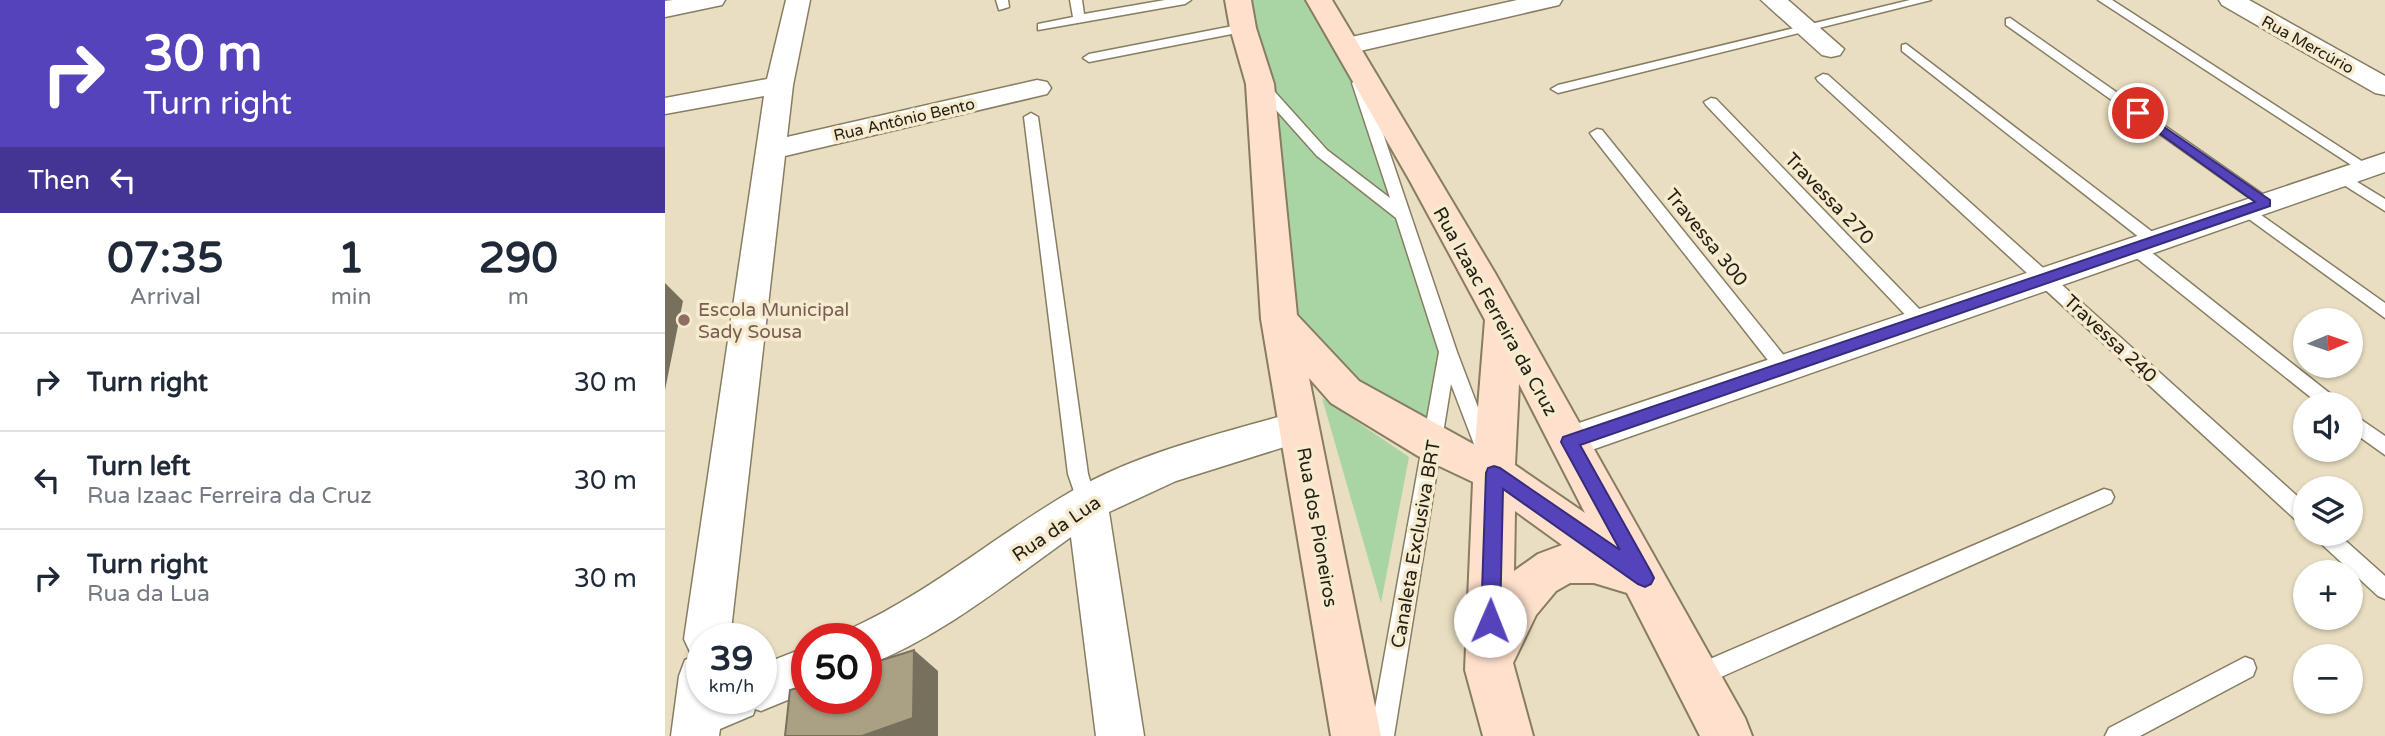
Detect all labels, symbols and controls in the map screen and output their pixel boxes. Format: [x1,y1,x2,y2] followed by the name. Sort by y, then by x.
[2258,11,2357,78] street label: Rua Mercúrio
[143,25,262,84] text: 30 m
[28,28,119,119] icon: right
[2108,83,2168,143] pin
[143,85,292,123] text: Turn right
[832,94,977,146] street label: Rua Antônio Bento
[2119,94,2157,132] icon: arrive
[1780,148,1878,249] street label: Travessa 270
[104,161,142,199] icon: left
[28,165,90,196] text: Then
[1660,185,1752,291] street label: Travessa 300
[1428,203,1562,420] street label: Rua Izaac Ferreira da Cruz
[107,233,224,284] text: 07:35
[338,233,364,284] text: 1
[479,233,558,284] text: 290
[130,283,201,311] text: Arrival
[331,283,372,311] text: min
[508,283,529,311] text: m
[2059,290,2161,387] street label: Travessa 240
[698,299,849,343] place label: Escola Municipal Sady Sousa
[2293,308,2363,378] north arrow
[2293,308,2363,714] map controls
[676,312,692,328] marker: Escola Municipal Sady Sousa
[28,363,66,401] icon: right
[87,367,208,398] text: Turn right
[574,367,637,398] text: 30 m
[2293,392,2363,462] button: sound
[1387,438,1445,650] street label: Canaleta Exclusiva BRT
[1292,446,1342,609] street label: Rua dos Pioneiros
[87,451,190,482] text: Turn left
[28,461,66,499] icon: left
[574,465,637,496] text: 30 m
[2293,476,2363,546] button: layers
[87,482,372,510] text: Rua Izaac Ferreira da Cruz
[1008,491,1105,566] street label: Rua da Lua
[87,549,208,580] text: Turn right
[28,559,66,597] icon: right
[2293,560,2363,630] button: +
[574,563,637,594] text: 30 m
[87,580,210,608] text: Rua da Lua
[1453,584,1527,658] position arrow
[791,623,882,714] speed limit sign: 50
[710,638,753,680] text: 39
[2293,644,2363,714] button: −
[709,675,754,697] text: km/h

